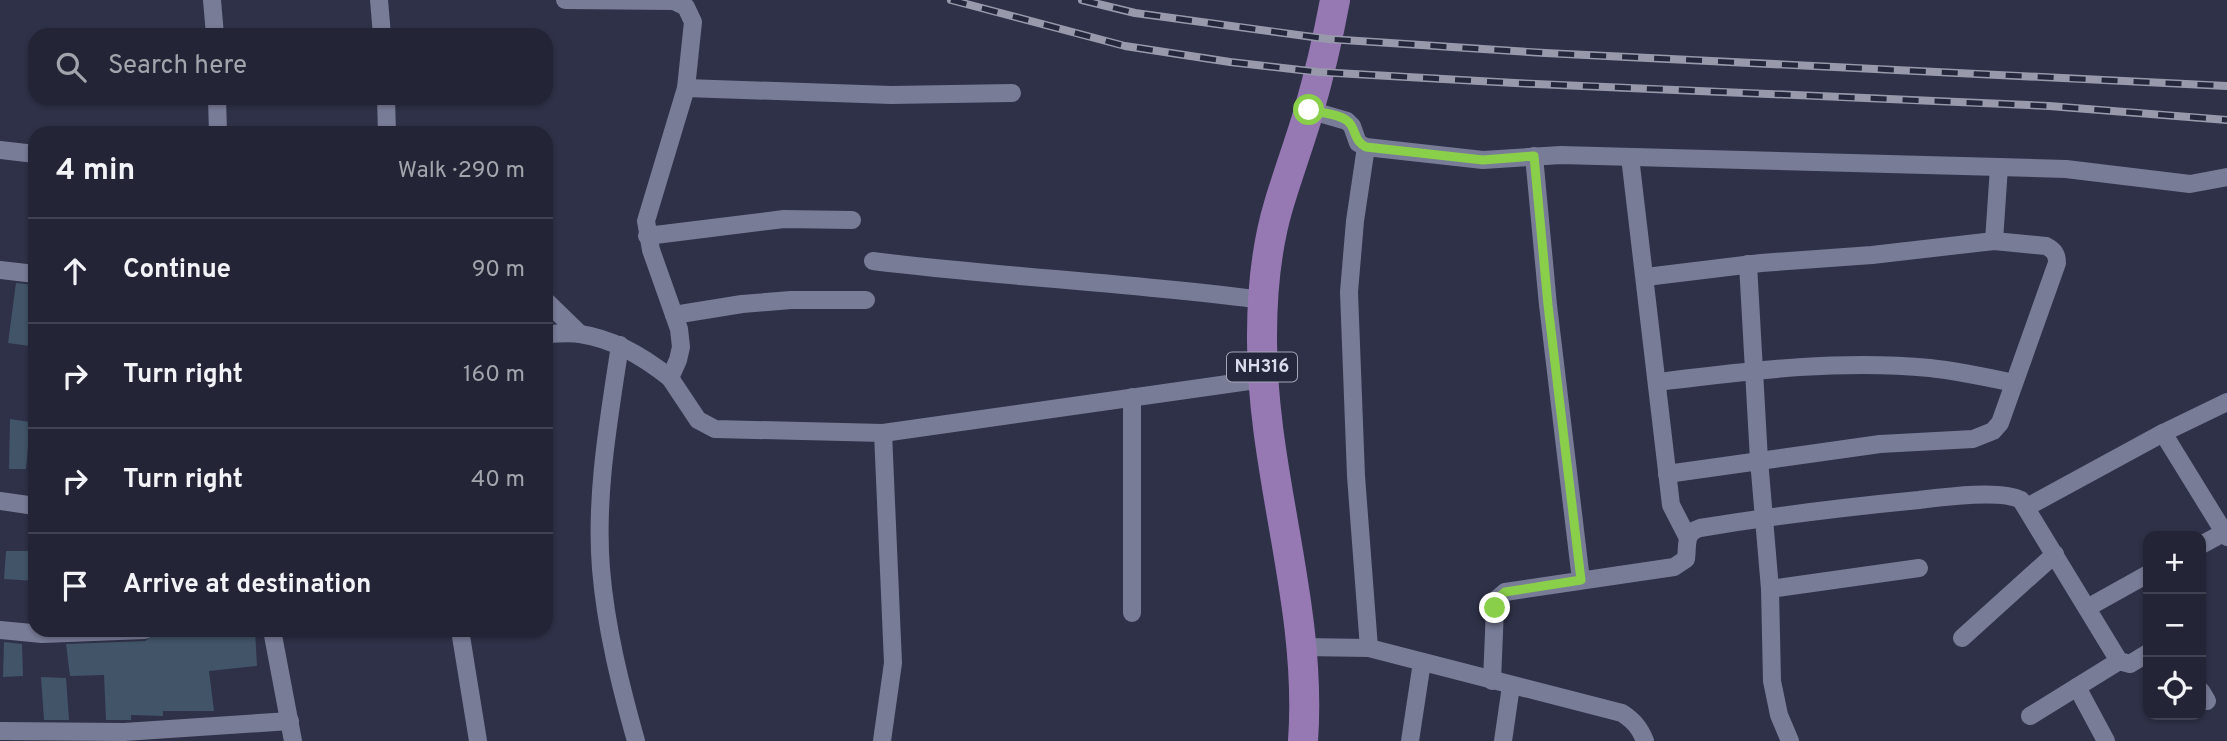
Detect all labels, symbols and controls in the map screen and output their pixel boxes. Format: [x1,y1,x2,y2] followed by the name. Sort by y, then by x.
[28,28,553,105] search box
[52,48,90,86] icon: search
[108,50,247,83] text: Search here
[1293,94,1324,125] route start
[56,153,135,190] text: 4 min
[398,157,525,186] text: Walk · 290 m
[56,252,94,290] icon: ahead
[123,254,231,287] text: Continue
[472,256,525,285] text: 90 m
[1227,352,1297,382] road number: NH316
[56,357,94,395] icon: right
[123,359,243,392] text: Turn right
[463,361,525,390] text: 160 m
[56,462,94,500] icon: right
[123,464,243,497] text: Turn right
[471,466,525,495] text: 40 m
[2143,531,2206,720] map controls
[2143,531,2206,594] button: +
[56,567,94,605] icon: arrive
[123,569,371,602] text: Arrive at destination
[1479,592,1510,623] route end
[2143,594,2206,657] button: −
[2143,657,2206,720] button: locate

